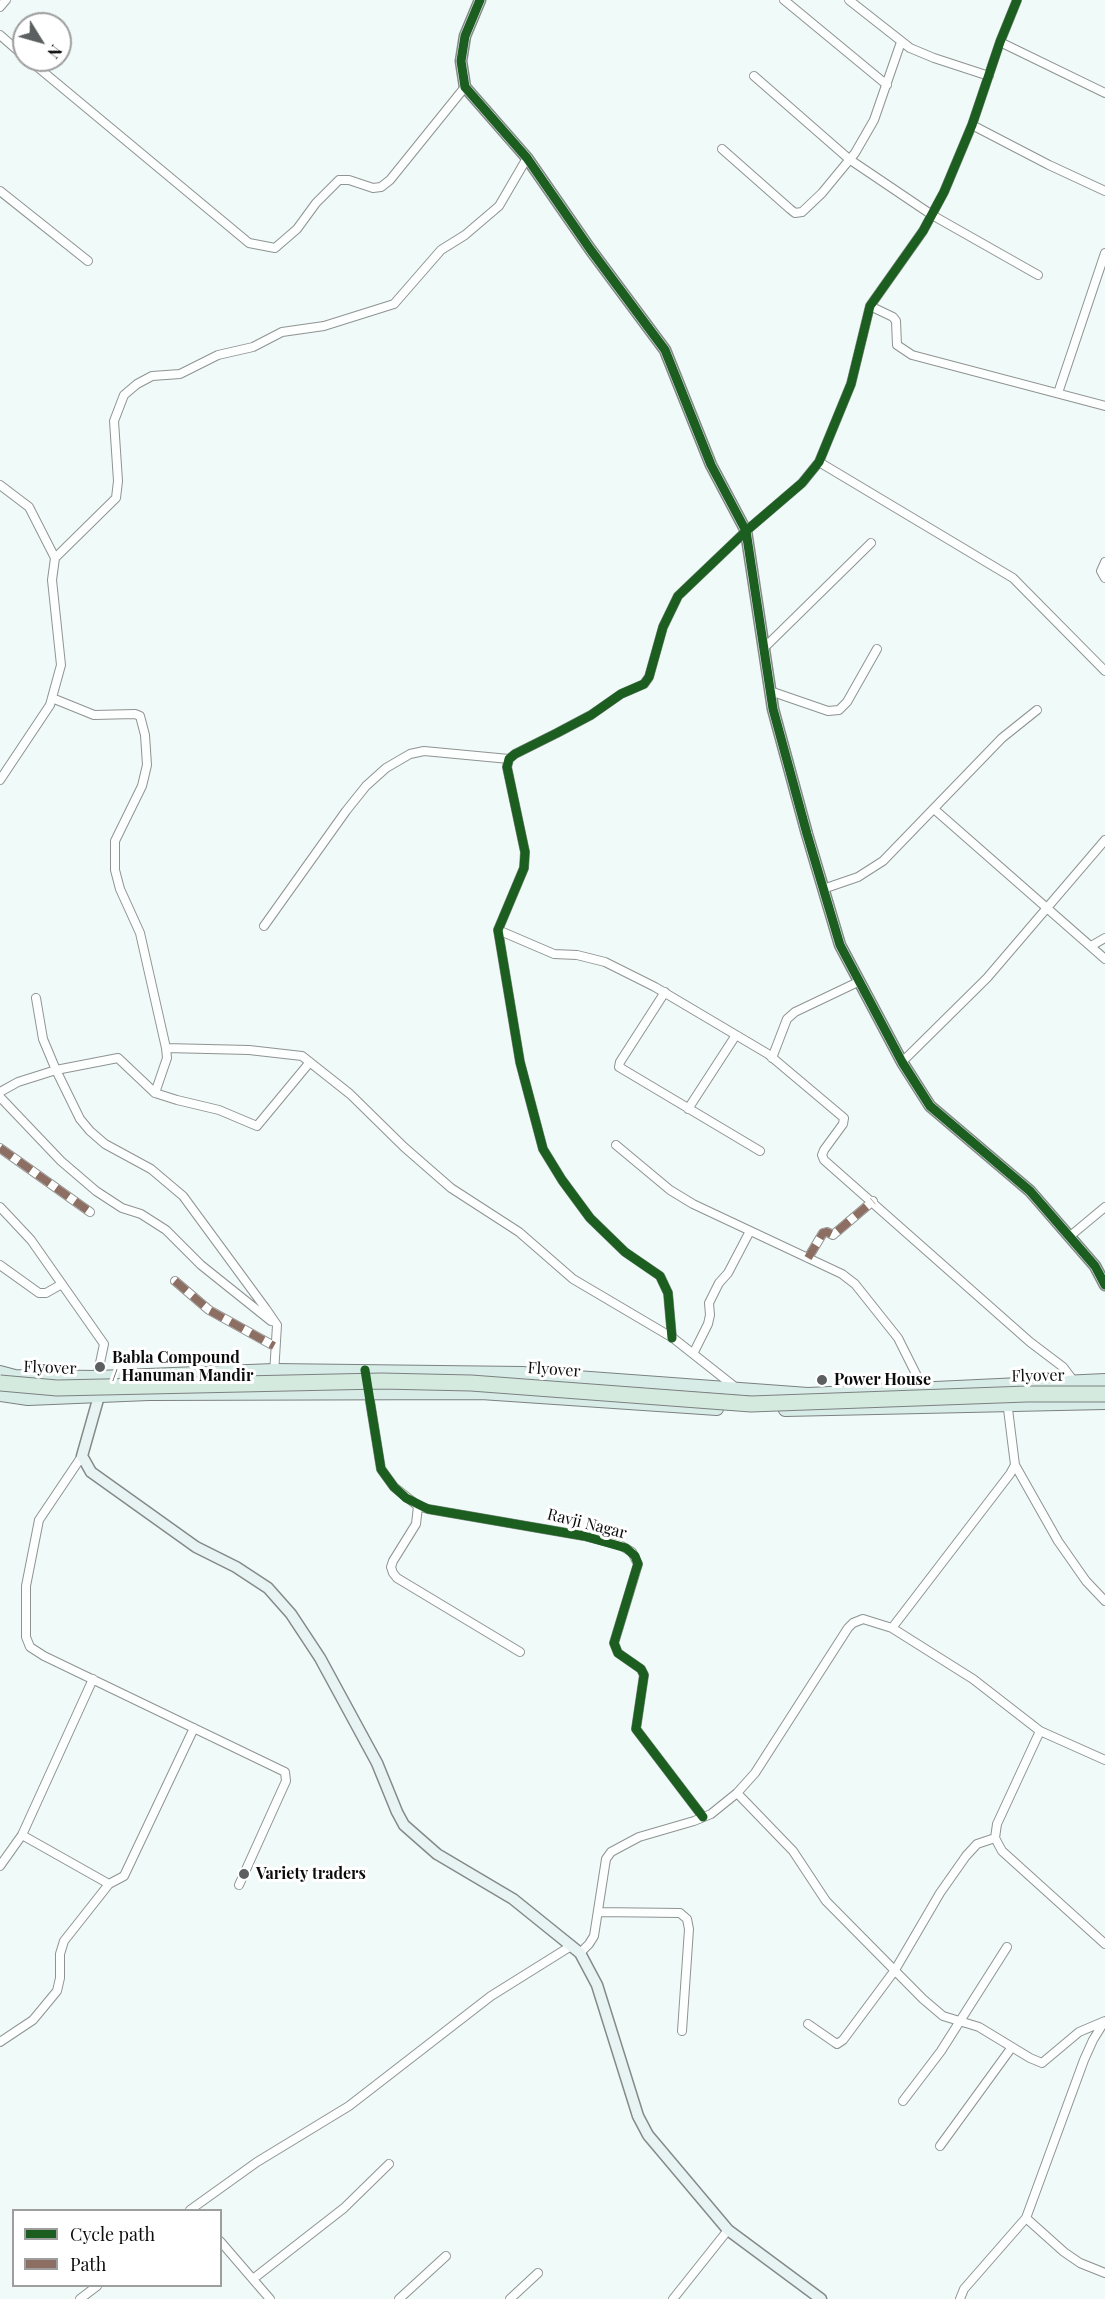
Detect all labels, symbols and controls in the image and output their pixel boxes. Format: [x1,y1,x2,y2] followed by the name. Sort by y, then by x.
[12,12,72,72] north arrow
[43,41,67,63] text: N
[112,1348,253,1386] place label: Babla Compound / Hanuman Mandir
[23,1357,77,1379] street label: Flyover
[527,1359,581,1381] street label: Flyover
[93,1360,107,1374] marker: Babla Compound / Hanuman Mandir
[1011,1366,1065,1386] street label: Flyover
[834,1370,931,1390] place label: Power House
[815,1373,829,1387] marker: Power House
[545,1505,629,1543] street label: Ravji Nagar
[256,1864,366,1884] place label: Variety traders
[237,1867,251,1881] marker: Variety traders
[12,2209,222,2287] legend
[70,2222,155,2246] text: Cycle path
[70,2252,106,2276] text: Path

